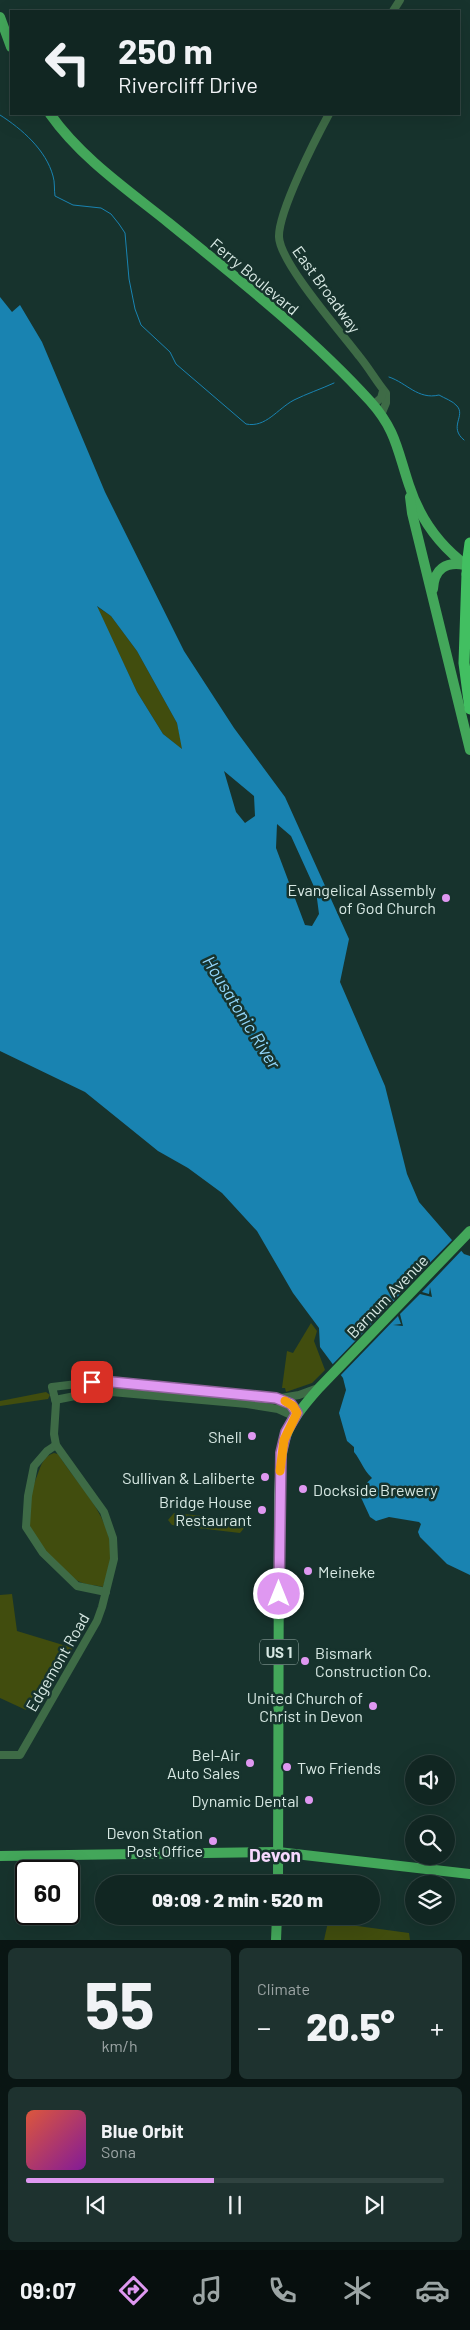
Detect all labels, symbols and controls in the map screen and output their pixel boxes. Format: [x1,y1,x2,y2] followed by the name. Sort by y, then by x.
[118,29,213,71] text: 250 m
[35,30,100,95] icon: left
[118,71,258,97] text: Rivercliff Drive
[207,234,303,318] street label: Ferry Boulevard
[289,242,365,337] street label: East Broadway
[287,880,437,917] place label: Evangelical Assembly of God Church
[440,892,452,904] marker: Evangelical Assembly of God Church
[198,951,286,1073] water label: Housatonic River
[343,1250,431,1342] street label: Barnum Avenue
[71,1361,113,1403] pin
[78,1368,106,1396] icon: arrive
[208,1427,242,1446] place label: Shell
[246,1430,258,1442] marker: Shell
[122,1468,255,1487] place label: Sullivan & Laliberte
[259,1471,271,1483] marker: Sullivan & Laliberte
[313,1480,438,1499] place label: Dockside Brewery
[297,1483,309,1495] marker: Dockside Brewery
[159,1492,252,1529] place label: Bridge House Restaurant
[256,1504,268,1516] marker: Bridge House Restaurant
[318,1562,375,1581] place label: Meineke
[302,1565,314,1577] marker: Meineke
[252,1567,304,1619] position arrow
[21,1609,93,1715] street label: Edgemont Road
[260,1640,298,1664] road number: US 1
[315,1643,431,1680] place label: Bismark Construction Co.
[299,1655,311,1667] marker: Bismark Construction Co.
[247,1688,363,1725] place label: United Church of Christ in Devon
[367,1700,379,1712] marker: United Church of Christ in Devon
[167,1745,240,1782] place label: Bel-Air Auto Sales
[405,1755,455,1925] map controls
[405,1755,455,1805] button: sound
[244,1757,256,1769] marker: Bel-Air Auto Sales
[297,1758,381,1777] place label: Two Friends
[281,1761,293,1773] marker: Two Friends
[191,1791,299,1810] place label: Dynamic Dental
[303,1794,315,1806] marker: Dynamic Dental
[405,1815,455,1865] button: search
[106,1823,203,1860] place label: Devon Station Post Office
[207,1835,219,1847] marker: Devon Station Post Office
[249,1843,301,1866] district label: Devon
[15,1860,80,1925] speed limit sign: 60
[405,1875,455,1925] button: layers
[152,1888,323,1911] text: 09:09 · 2 min · 520 m
[84,1964,155,2042] text: 55
[257,1979,310,1998] text: Climate
[306,2003,395,2049] text: 20.5°
[257,2010,271,2044] text: −
[430,2010,444,2044] text: +
[101,2036,138,2055] text: km/h
[101,2119,184,2142] text: Blue Orbit
[101,2142,136,2161] text: Sona
[82,2191,110,2219] icon: previous
[221,2191,249,2219] icon: pause
[360,2191,388,2219] icon: next
[116,2273,151,2308] icon: directions
[190,2273,225,2308] icon: music
[265,2273,300,2308] icon: phone
[340,2273,375,2308] icon: climate
[415,2273,450,2308] icon: car
[20,2277,76,2303] text: 09:07

